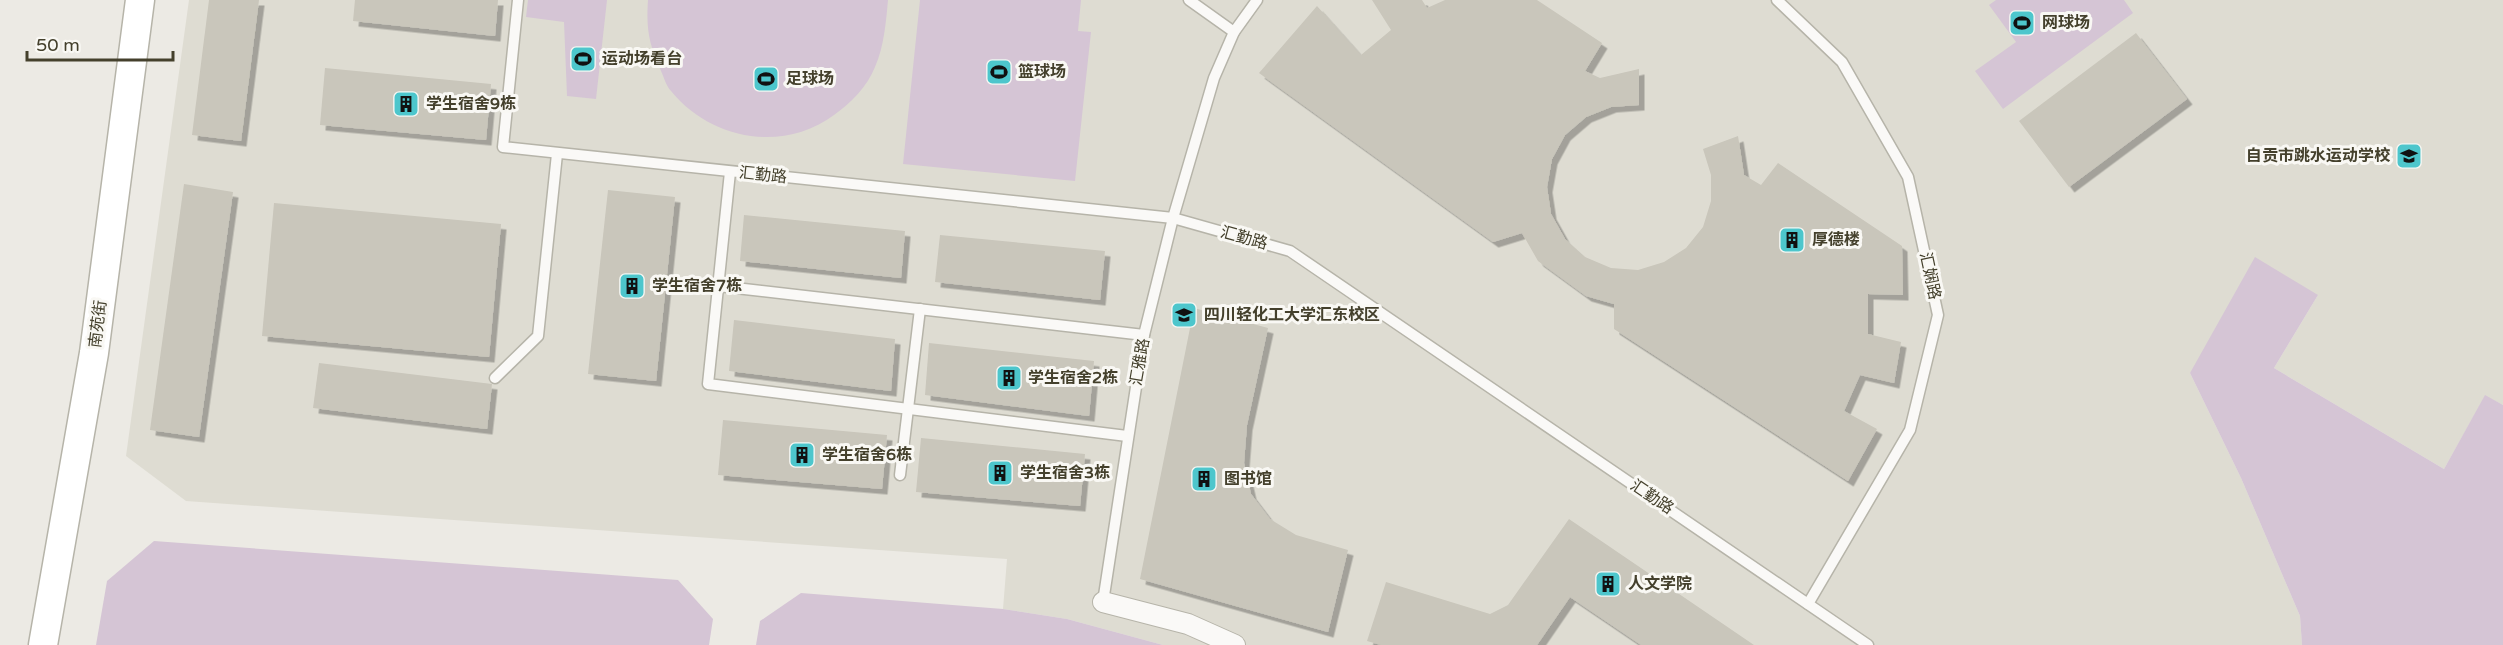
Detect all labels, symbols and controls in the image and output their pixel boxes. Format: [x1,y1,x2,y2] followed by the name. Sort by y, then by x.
[2007,8,2037,38] sports icon: 网球场
[2042,13,2090,33] place label: 网球场
[27,24,172,62] scale bar
[36,34,80,56] text: 50 m
[568,44,598,74] sports icon: 运动场看台
[602,49,682,69] place label: 运动场看台
[984,57,1014,87] sports icon: 篮球场
[1018,62,1066,82] place label: 篮球场
[751,64,781,94] sports icon: 足球场
[786,69,834,89] place label: 足球场
[391,89,421,119] building icon: 学生宿舍9栋
[426,94,516,114] place label: 学生宿舍9栋
[2394,141,2424,171] school or university icon: 自贡市跳水运动学校
[2246,146,2391,166] place label: 自贡市跳水运动学校
[738,163,788,187] street label: 汇勤路
[1218,222,1270,254] street label: 汇勤路
[1777,225,1807,255] building icon: 厚德楼
[1812,230,1860,250] place label: 厚德楼
[1915,250,1945,302] street label: 汇娴路
[617,271,647,301] building icon: 学生宿舍7栋
[652,276,742,296] place label: 学生宿舍7栋
[85,299,111,349] street label: 南苑街
[1169,300,1199,330] school or university icon: 四川轻化工大学汇东校区
[1204,305,1380,325] place label: 四川轻化工大学汇东校区
[1126,337,1154,387] street label: 汇雅路
[994,363,1024,393] building icon: 学生宿舍2栋
[1028,368,1118,388] place label: 学生宿舍2栋
[787,440,817,470] building icon: 学生宿舍6栋
[822,445,912,465] place label: 学生宿舍6栋
[985,458,1015,488] building icon: 学生宿舍3栋
[1020,463,1110,483] place label: 学生宿舍3栋
[1189,464,1219,494] building icon: 图书馆
[1224,469,1272,489] place label: 图书馆
[1627,475,1677,519] street label: 汇勤路
[1593,569,1623,599] building icon: 人文学院
[1628,574,1692,594] place label: 人文学院

